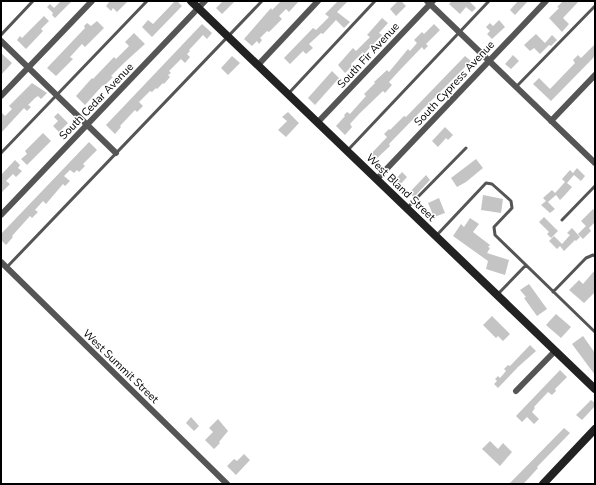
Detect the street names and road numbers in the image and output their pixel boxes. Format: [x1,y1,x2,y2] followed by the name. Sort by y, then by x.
[334,19,403,91] street label: South Fir Avenue
[411,37,498,129] street label: South Cypress Avenue
[56,60,137,143] street label: South Cedar Avenue
[363,150,439,225] street label: West Bland Street
[79,326,162,407] street label: West Summit Street

